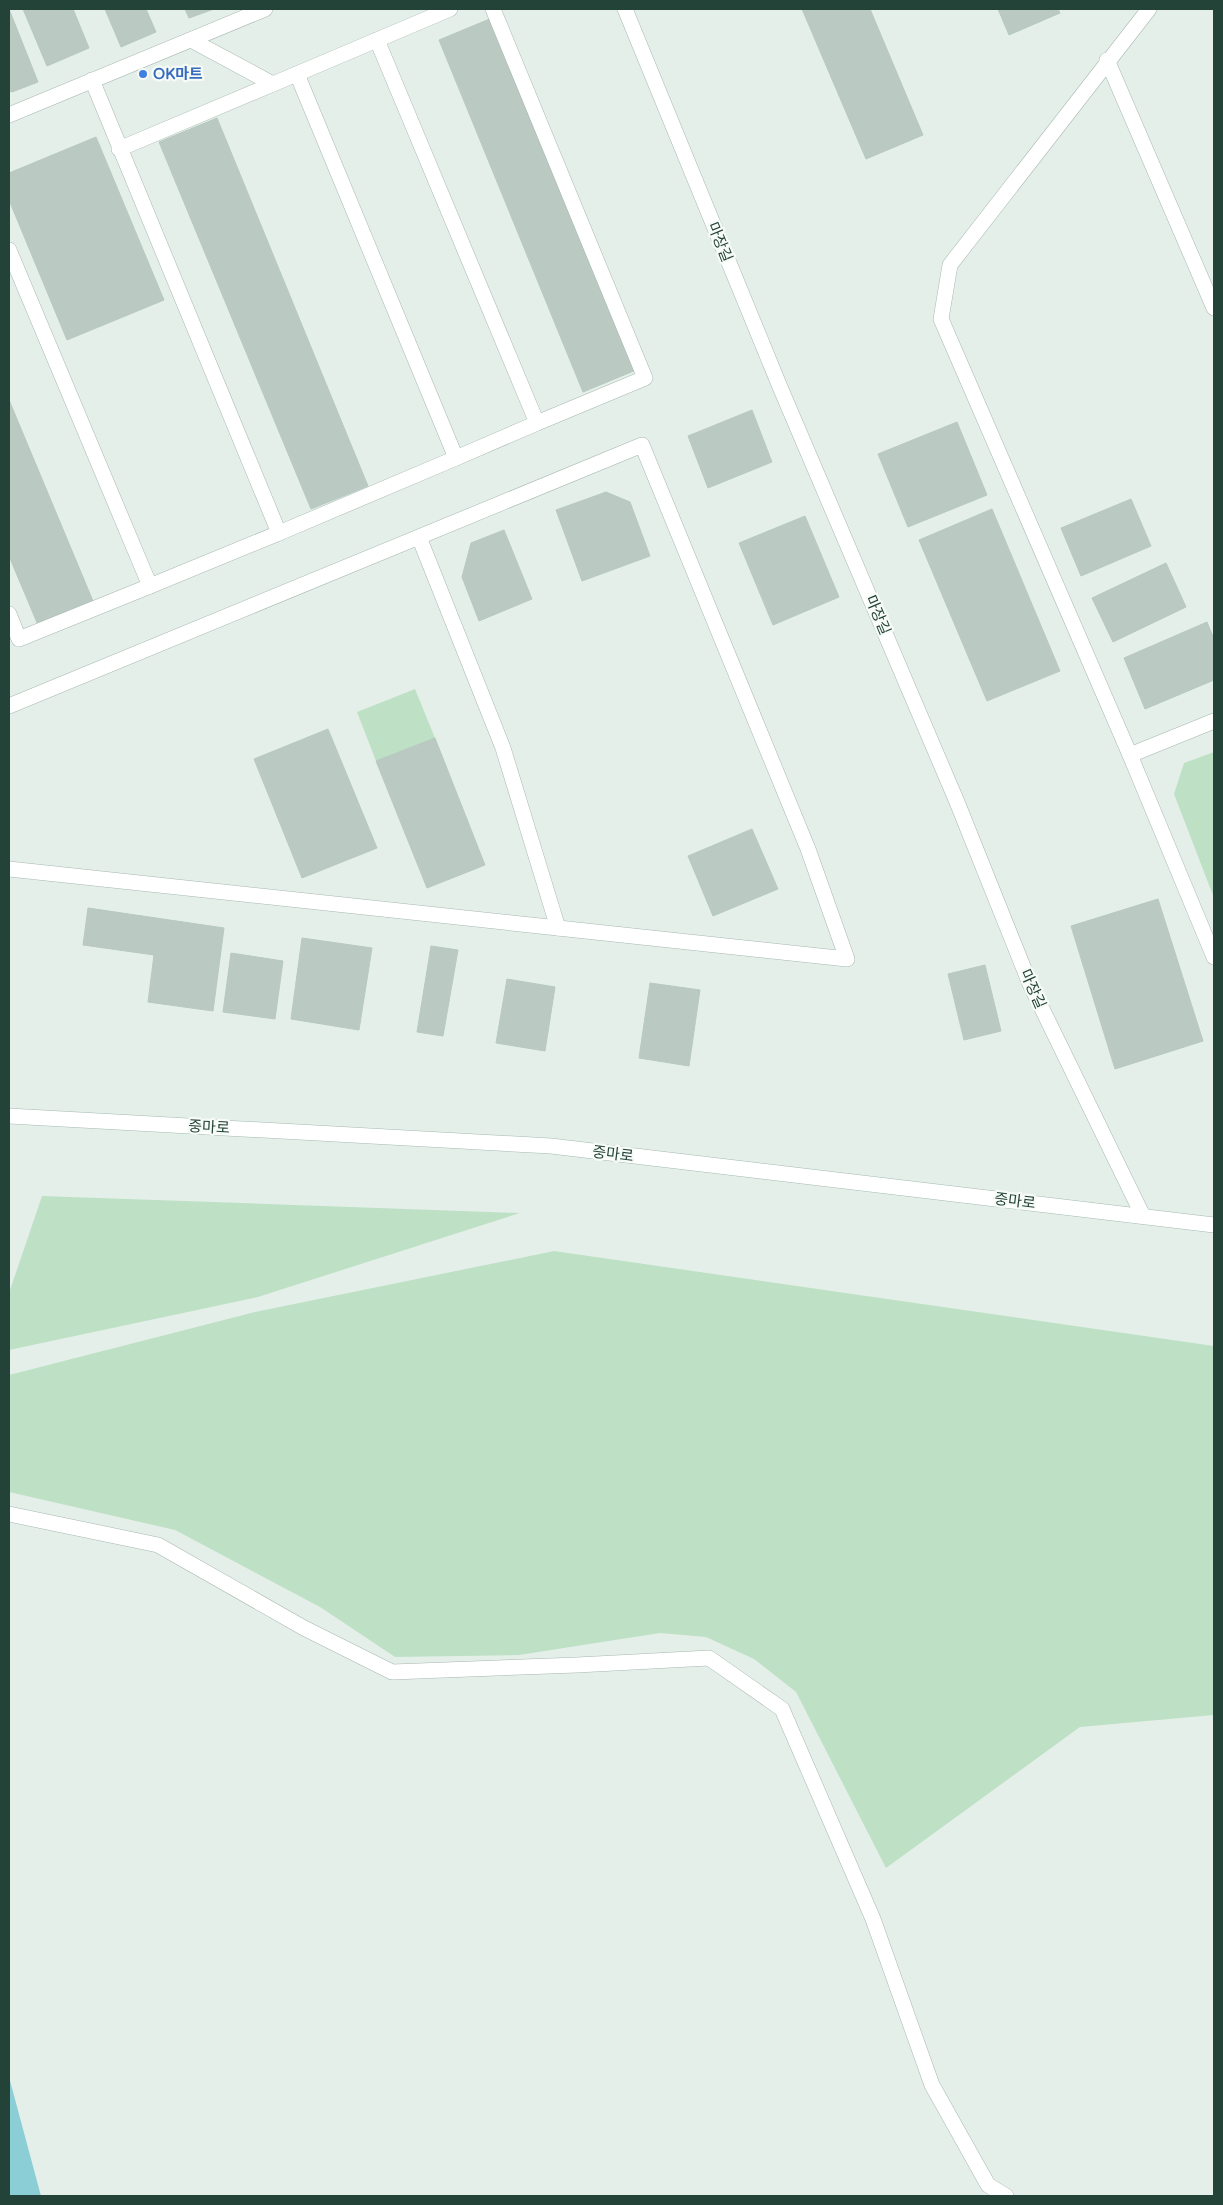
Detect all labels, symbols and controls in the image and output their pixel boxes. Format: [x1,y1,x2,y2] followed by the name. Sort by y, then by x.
[153,65,203,83] place label: OK마트
[137,68,149,80] marker: OK마트
[704,219,736,265] street label: 마장길
[862,592,894,638] street label: 마장길
[1016,966,1050,1012] street label: 마장길
[188,1117,230,1137] street label: 중마로
[591,1143,635,1165] street label: 중마로
[993,1190,1037,1212] street label: 중마로

